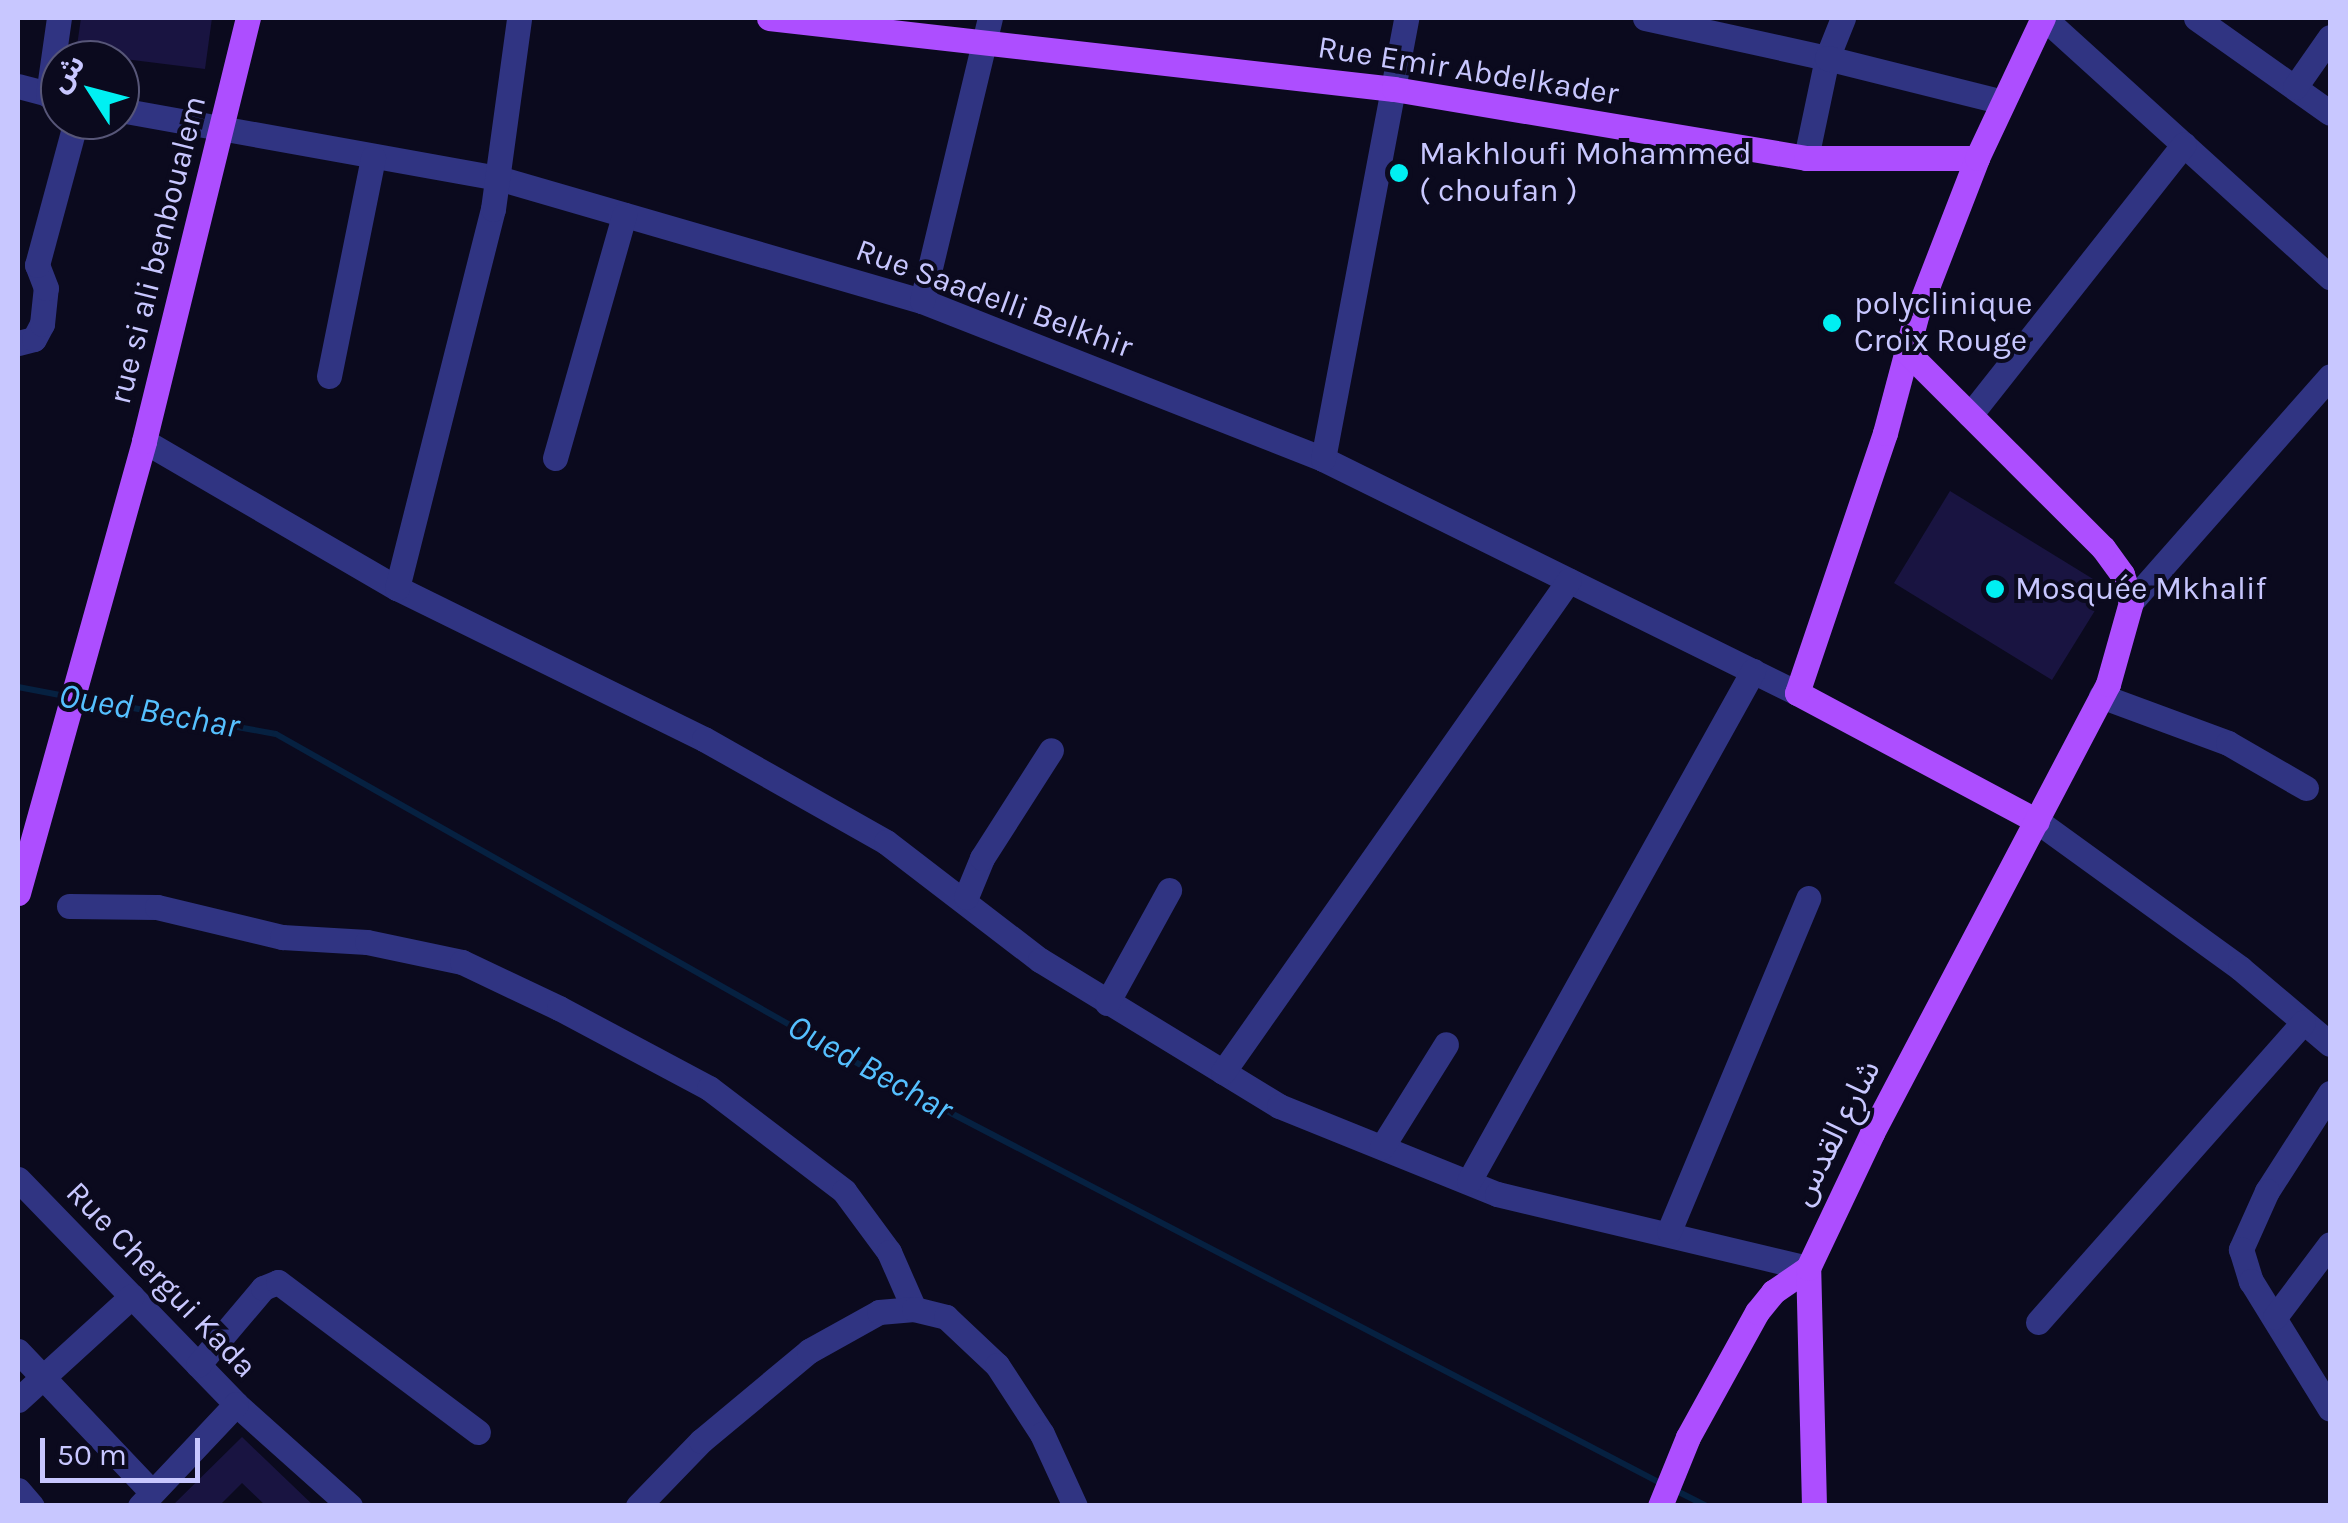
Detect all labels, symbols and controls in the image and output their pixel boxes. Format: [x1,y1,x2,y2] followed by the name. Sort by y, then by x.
[1315,28,1621,114] street label: Rue Emir Abdelkader
[40,40,140,140] north arrow
[42,48,92,98] text: ش
[101,92,215,408] street label: rue si ali benboualem
[1419,136,1752,211] place label: Makhloufi Mohammed ( choufan )
[1388,162,1410,184] marker: Makhloufi Mohammed ( choufan )
[850,231,1138,367] street label: Rue Saadelli Belkhir
[1854,286,2032,361] place label: polyclinique Croix Rouge
[1819,310,1845,336] marker: polyclinique Croix Rouge
[2015,570,2266,608] place label: Mosquée Mkhalif
[1984,578,2006,600] marker: Mosquée Mkhalif
[55,674,243,748] water label: Oued Bechar
[780,1005,960,1131] water label: Oued Bechar
[1783,1054,1889,1212] street label: شارع القدس
[58,1174,264,1386] street label: Rue Chergui Kada
[45,1418,205,1480] scale bar
[57,1437,127,1473] text: 50 m

